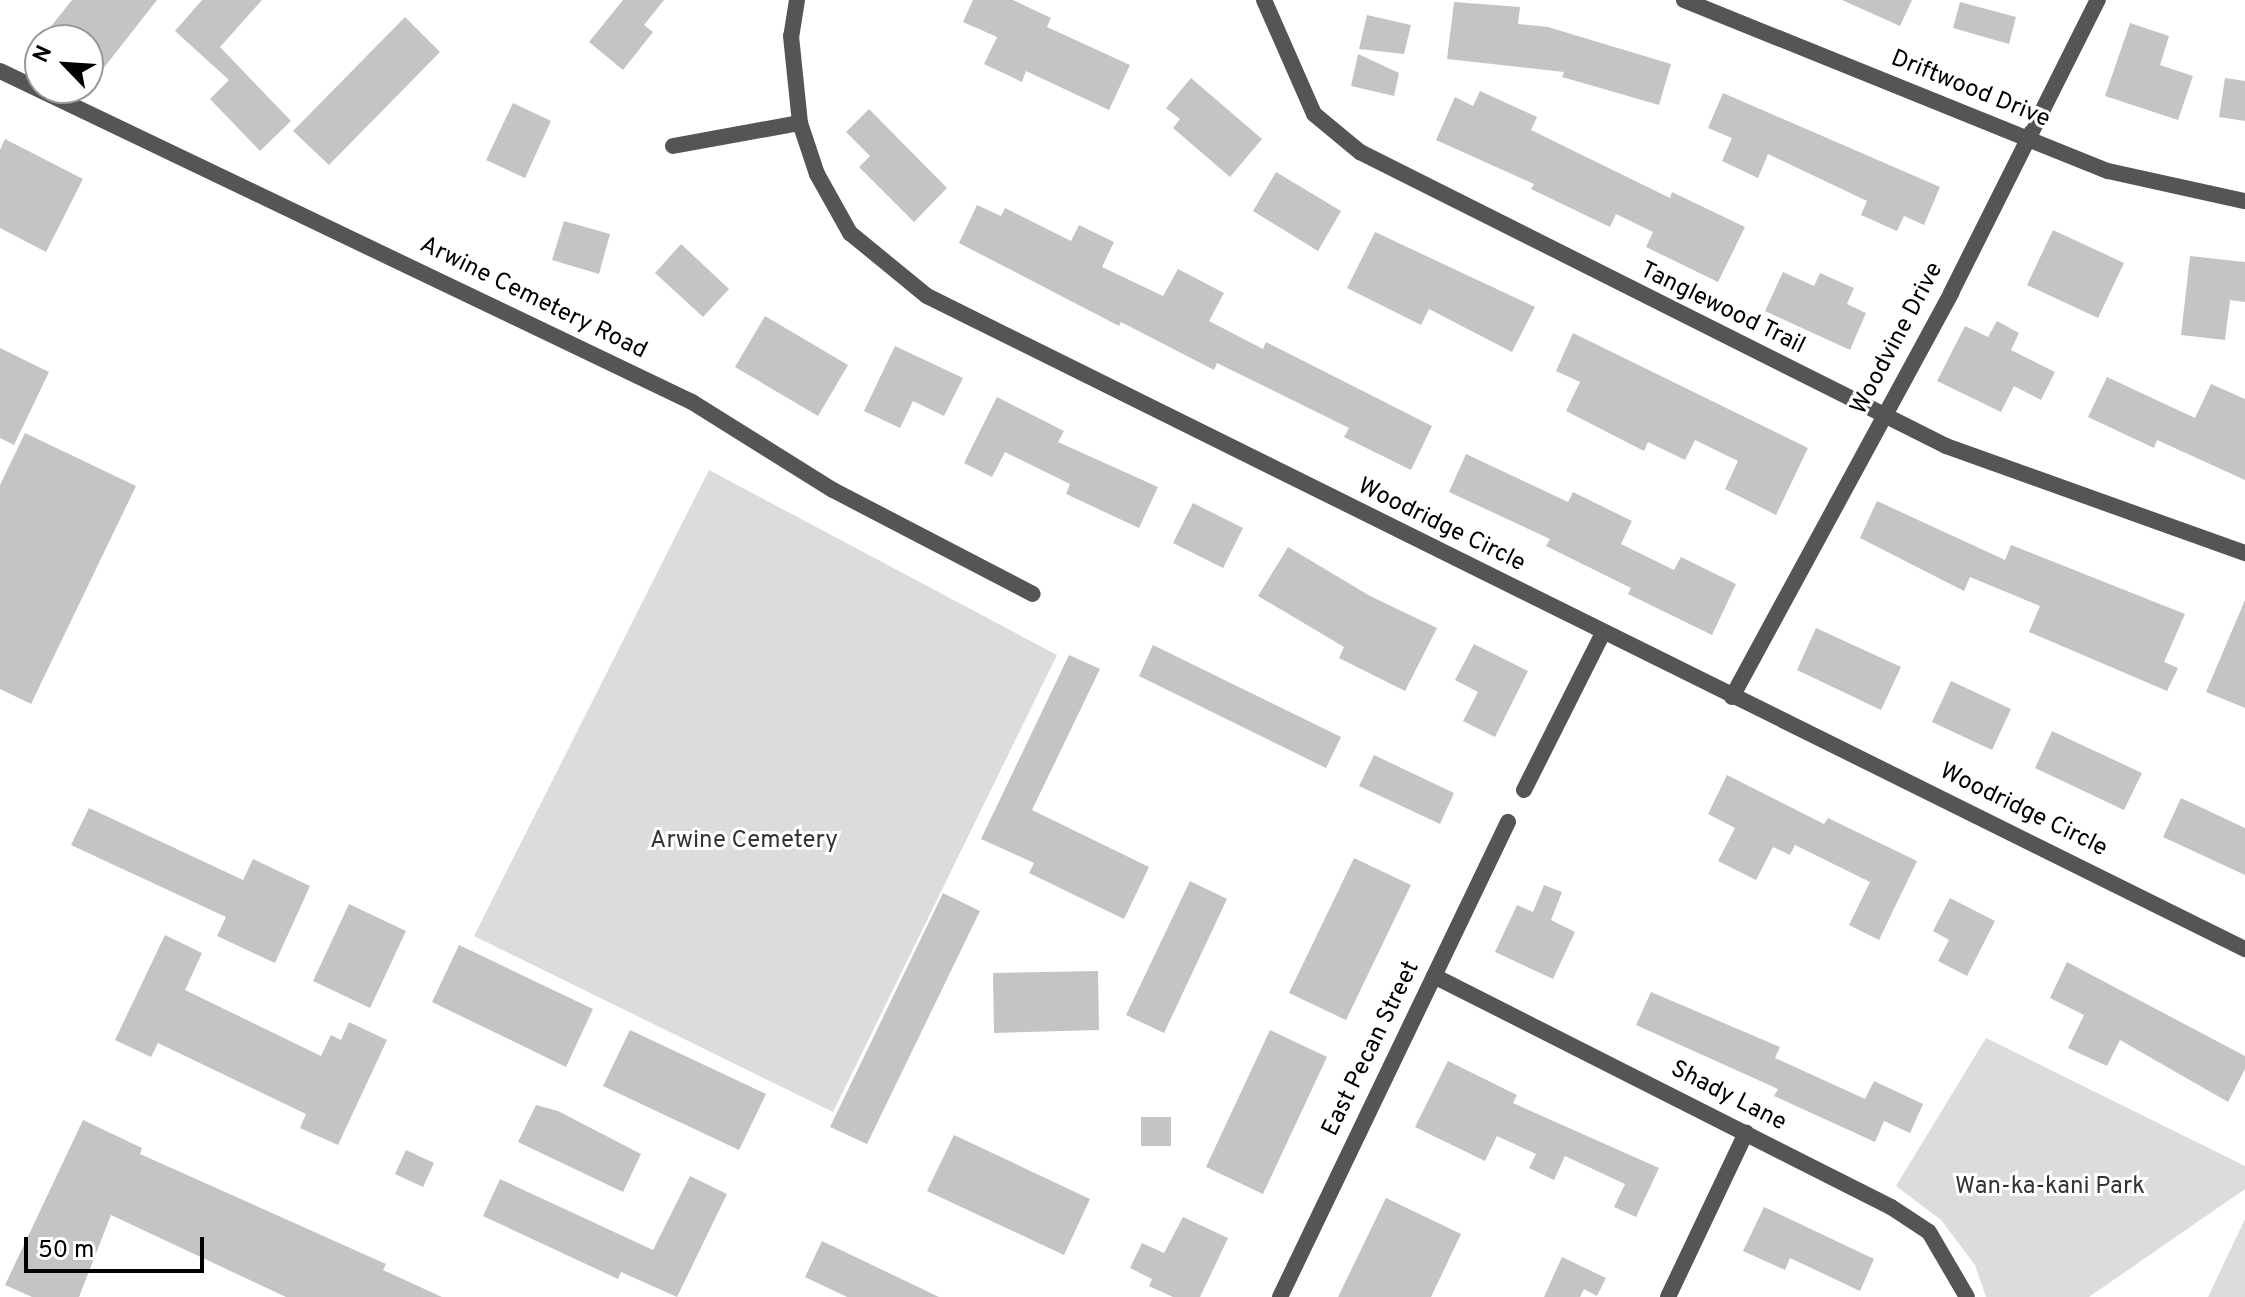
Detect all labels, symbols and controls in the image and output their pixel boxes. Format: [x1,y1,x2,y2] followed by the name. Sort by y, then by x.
[24,24,104,104] north arrow
[28,42,59,67] text: N
[1886,45,2054,135] street label: Driftwood Drive
[415,231,651,367] street label: Arwine Cemetery Road
[1634,256,1810,362] street label: Tanglewood Trail
[1846,258,1950,420] street label: Woodvine Drive
[1352,473,1530,579] street label: Woodridge Circle
[1934,758,2112,864] street label: Woodridge Circle
[650,828,838,856] park label: Arwine Cemetery
[1317,957,1427,1141] street label: East Pecan Street
[1665,1056,1791,1138] street label: Shady Lane
[1955,1174,2145,1202] park label: Wan-ka-kani Park
[28,1221,208,1271] scale bar
[38,1236,94,1266] text: 50 m

